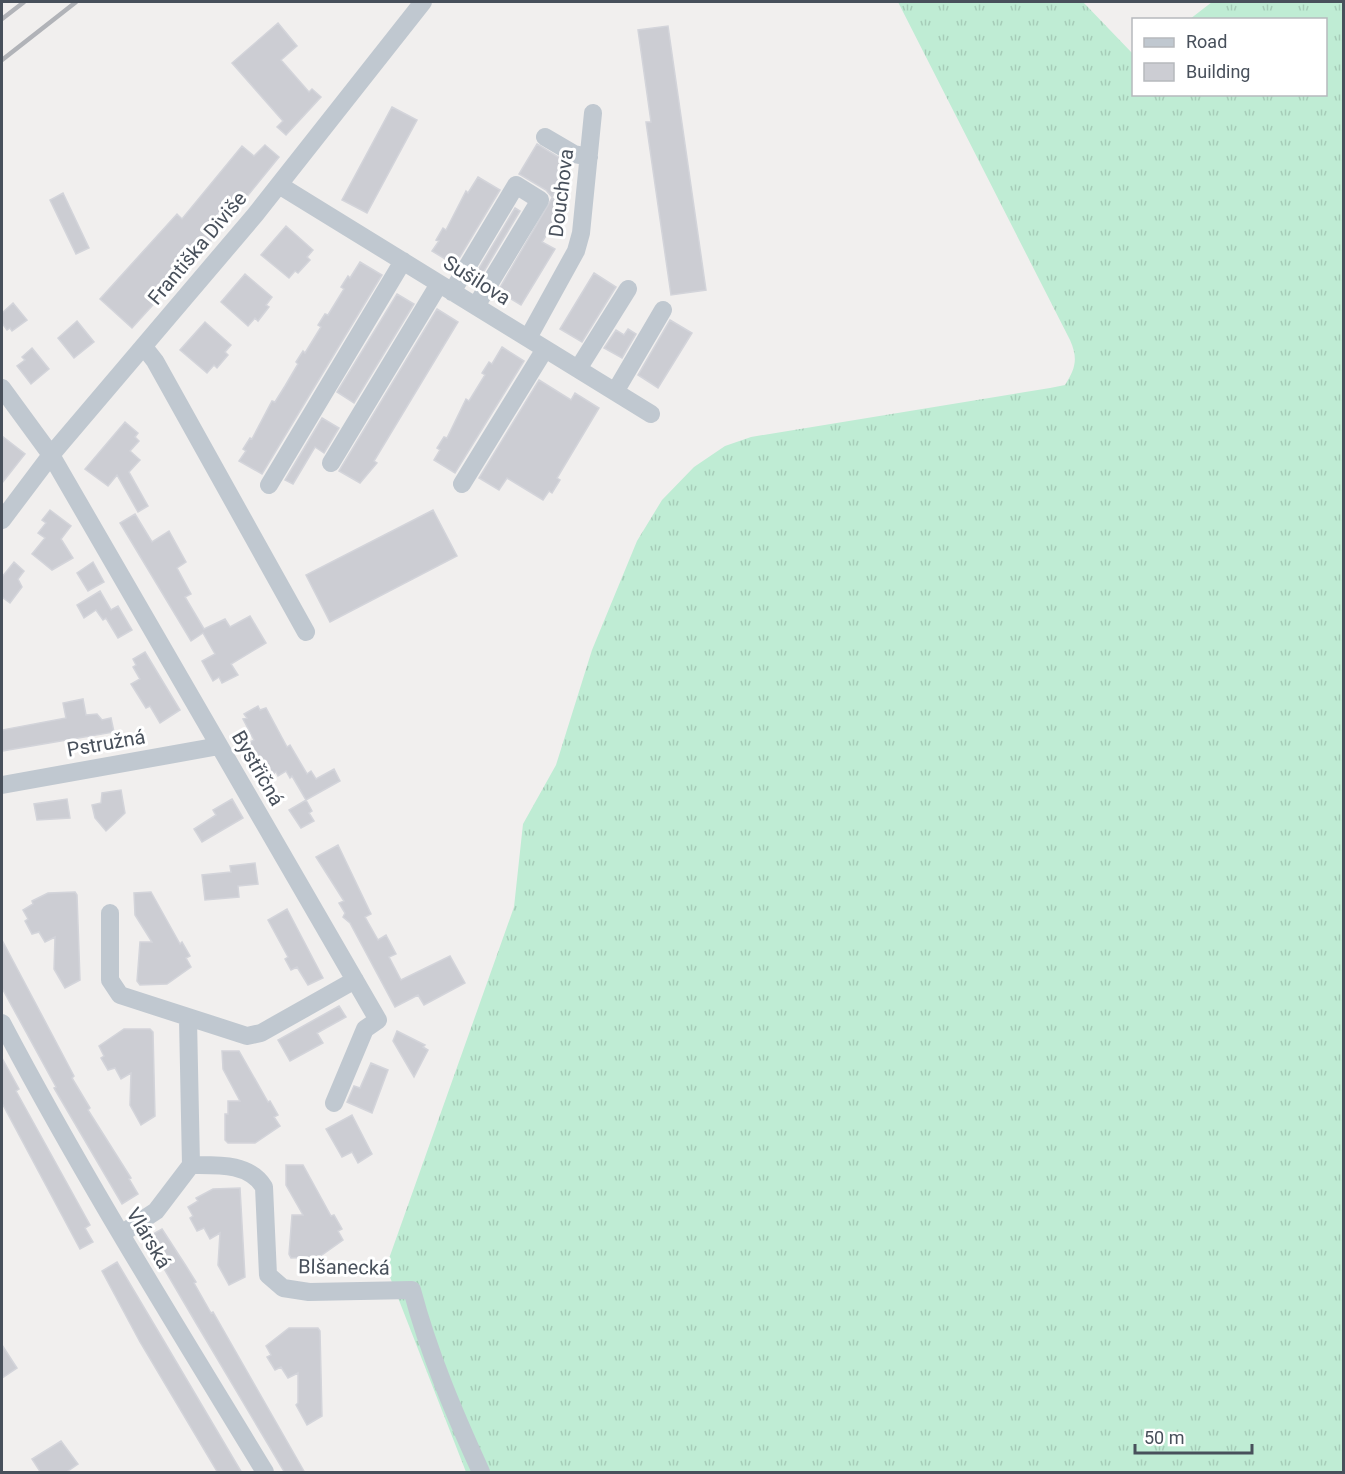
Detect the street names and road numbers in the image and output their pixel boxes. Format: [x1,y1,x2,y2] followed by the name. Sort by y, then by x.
[544,148,578,238] street label: Douchova
[143,187,251,309] street label: Františka Diviše
[439,250,515,310] street label: Sušilova
[65,724,147,762] street label: Pstružná
[227,726,289,810] street label: Bystřičná
[122,1203,176,1273] street label: Vlárská
[298,1254,390,1280] street label: Blšanecká

